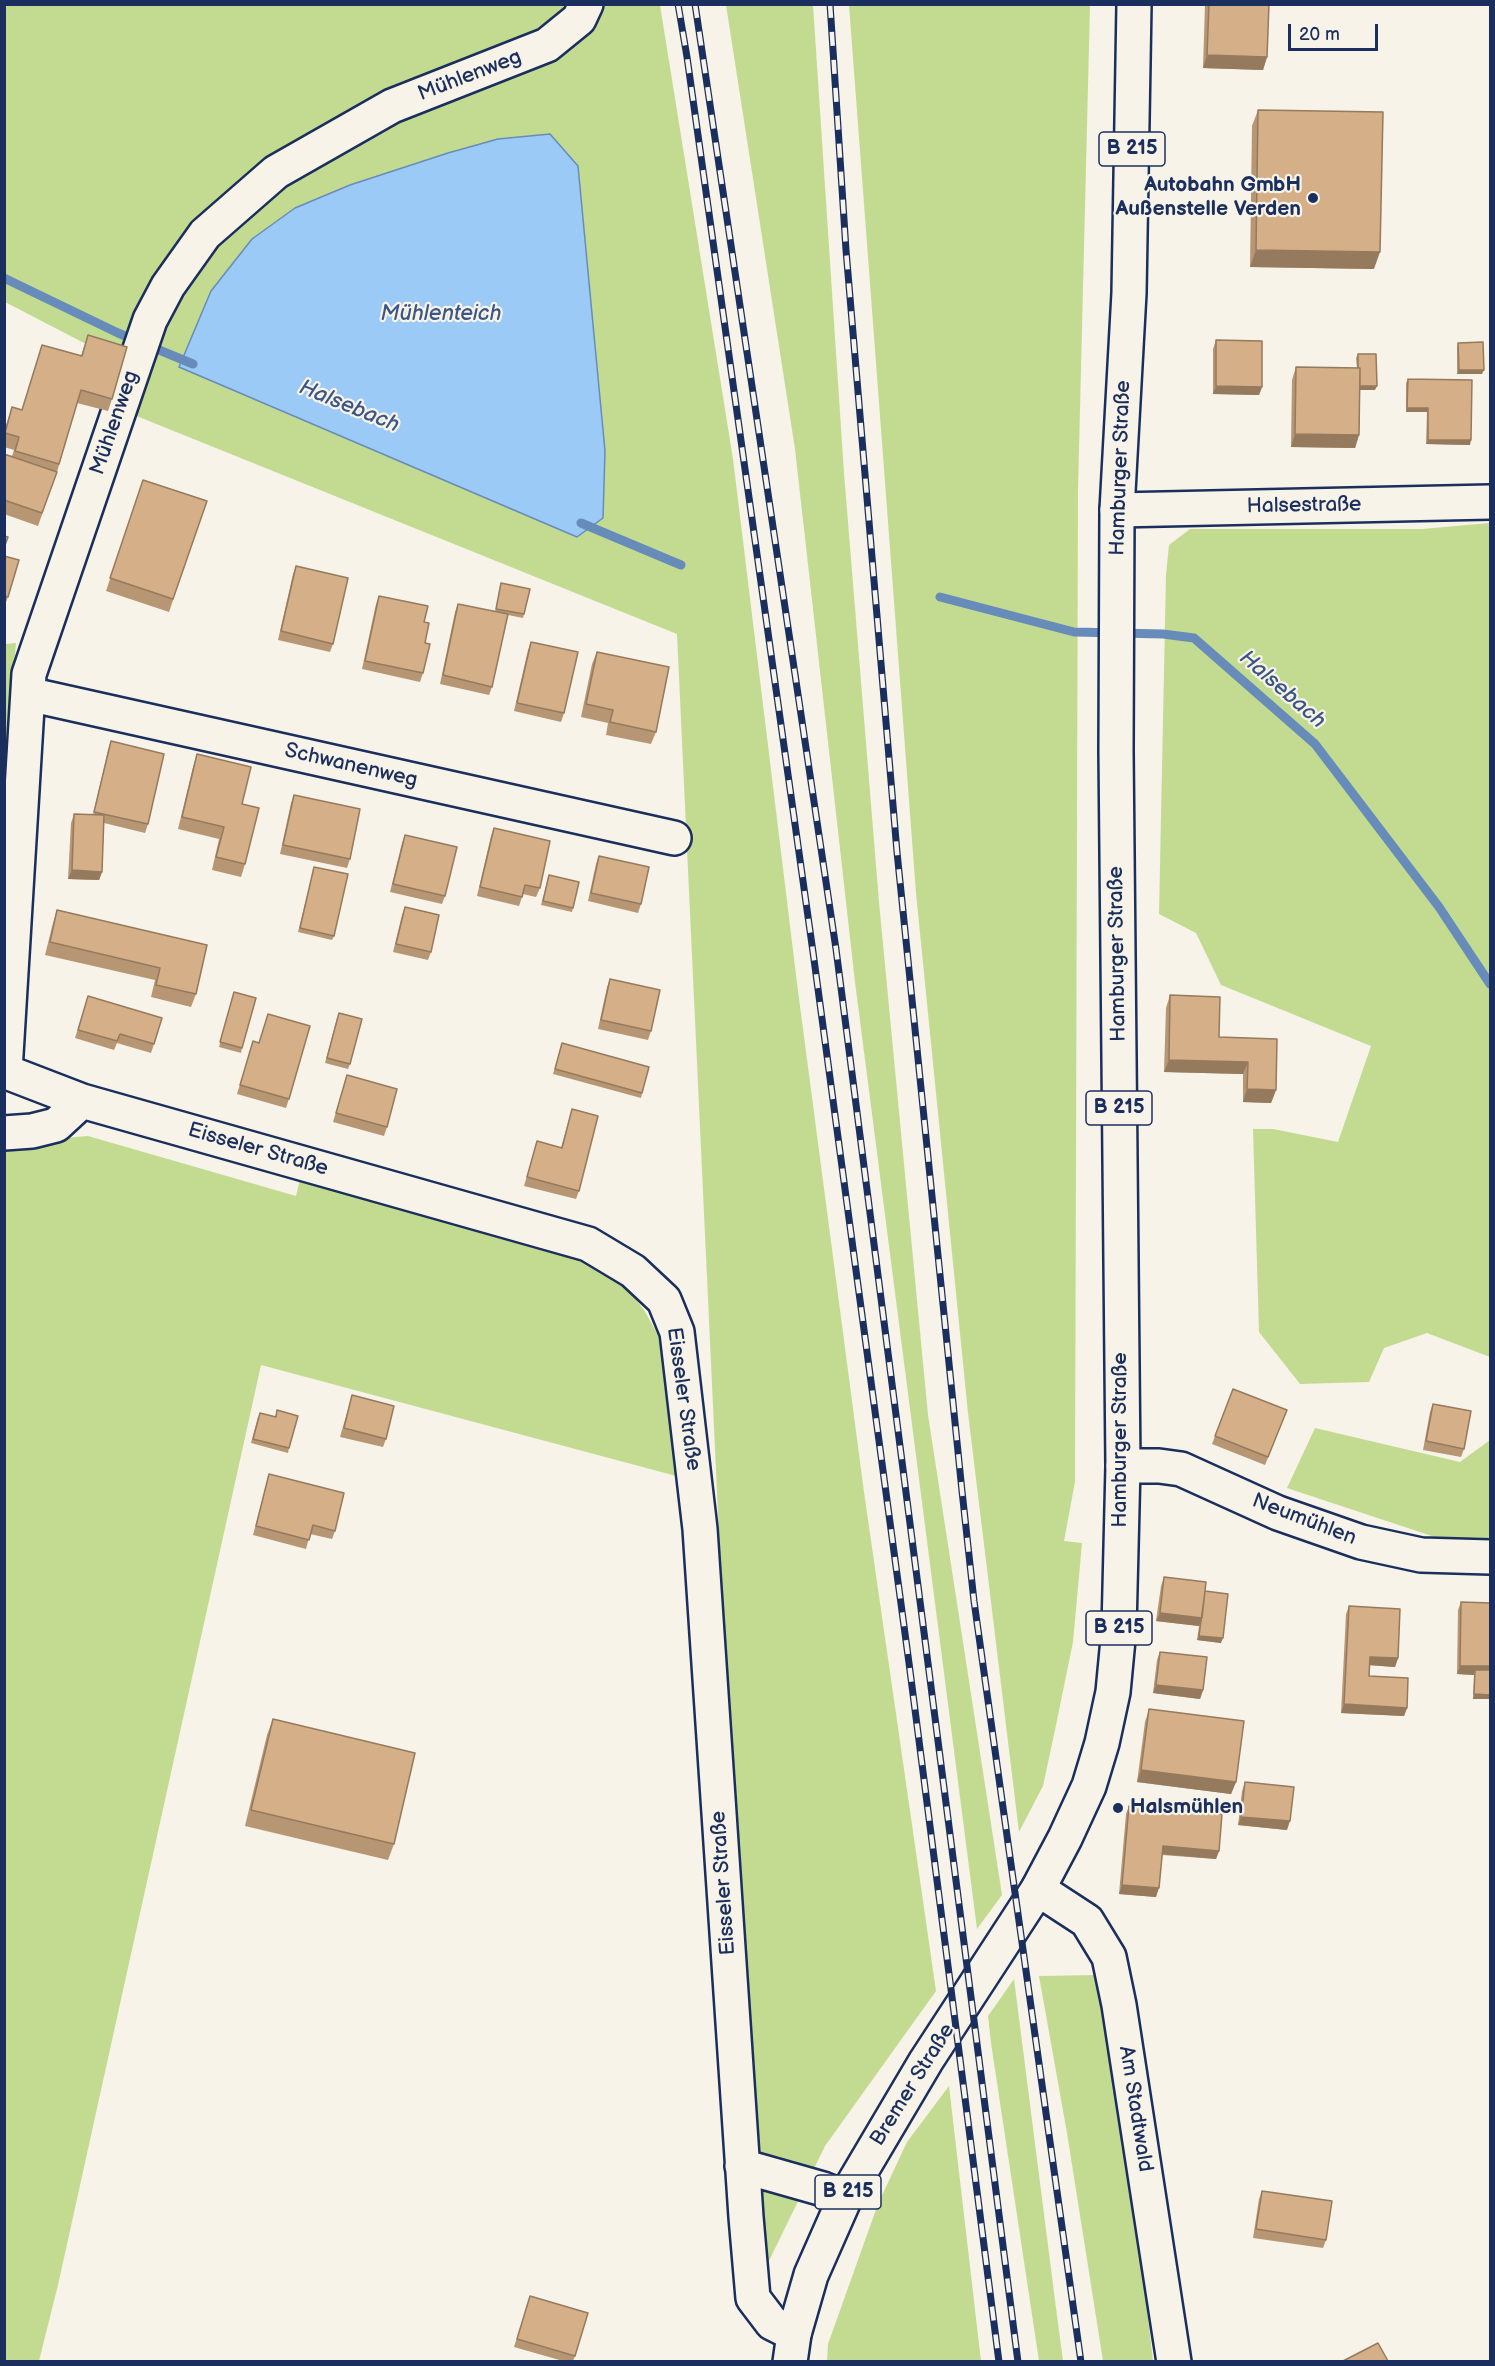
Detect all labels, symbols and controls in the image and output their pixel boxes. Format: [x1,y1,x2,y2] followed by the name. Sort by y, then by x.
[1291,12,1381,50] scale bar
[1299,24,1340,45] text: 20 m
[415,45,525,107] street label: Mühlenweg
[1099,132,1165,166] road number: B 215
[1116,173,1301,223] place label: Autobahn GmbH Außenstelle Verden
[1306,191,1320,205] marker: Autobahn GmbH Außenstelle Verden
[380,301,502,327] water label: Mühlenteich
[85,367,145,479] street label: Mühlenweg
[295,375,403,439] water label: Halsebach
[1105,380,1137,556] street label: Hamburger Straße
[1246,492,1362,520] street label: Halsestraße
[1233,645,1331,735] water label: Halsebach
[282,738,420,794] street label: Schwanenweg
[1104,866,1132,1042] street label: Hamburger Straße
[1086,1091,1152,1125] road number: B 215
[185,1118,331,1182] street label: Eisseler Straße
[660,1326,706,1472] street label: Eisseler Straße
[1108,1352,1134,1528] street label: Hamburger Straße
[1248,1489,1360,1551] street label: Neumühlen
[1086,1611,1152,1645] road number: B 215
[1130,1795,1243,1821] place label: Halsmühlen
[1111,1801,1125,1815] marker: Halsmühlen
[706,1810,742,1956] street label: Eisseler Straße
[865,2019,961,2151] street label: Bremer Straße
[1113,2044,1157,2174] street label: Am Stadtwald
[815,2175,881,2209] road number: B 215

